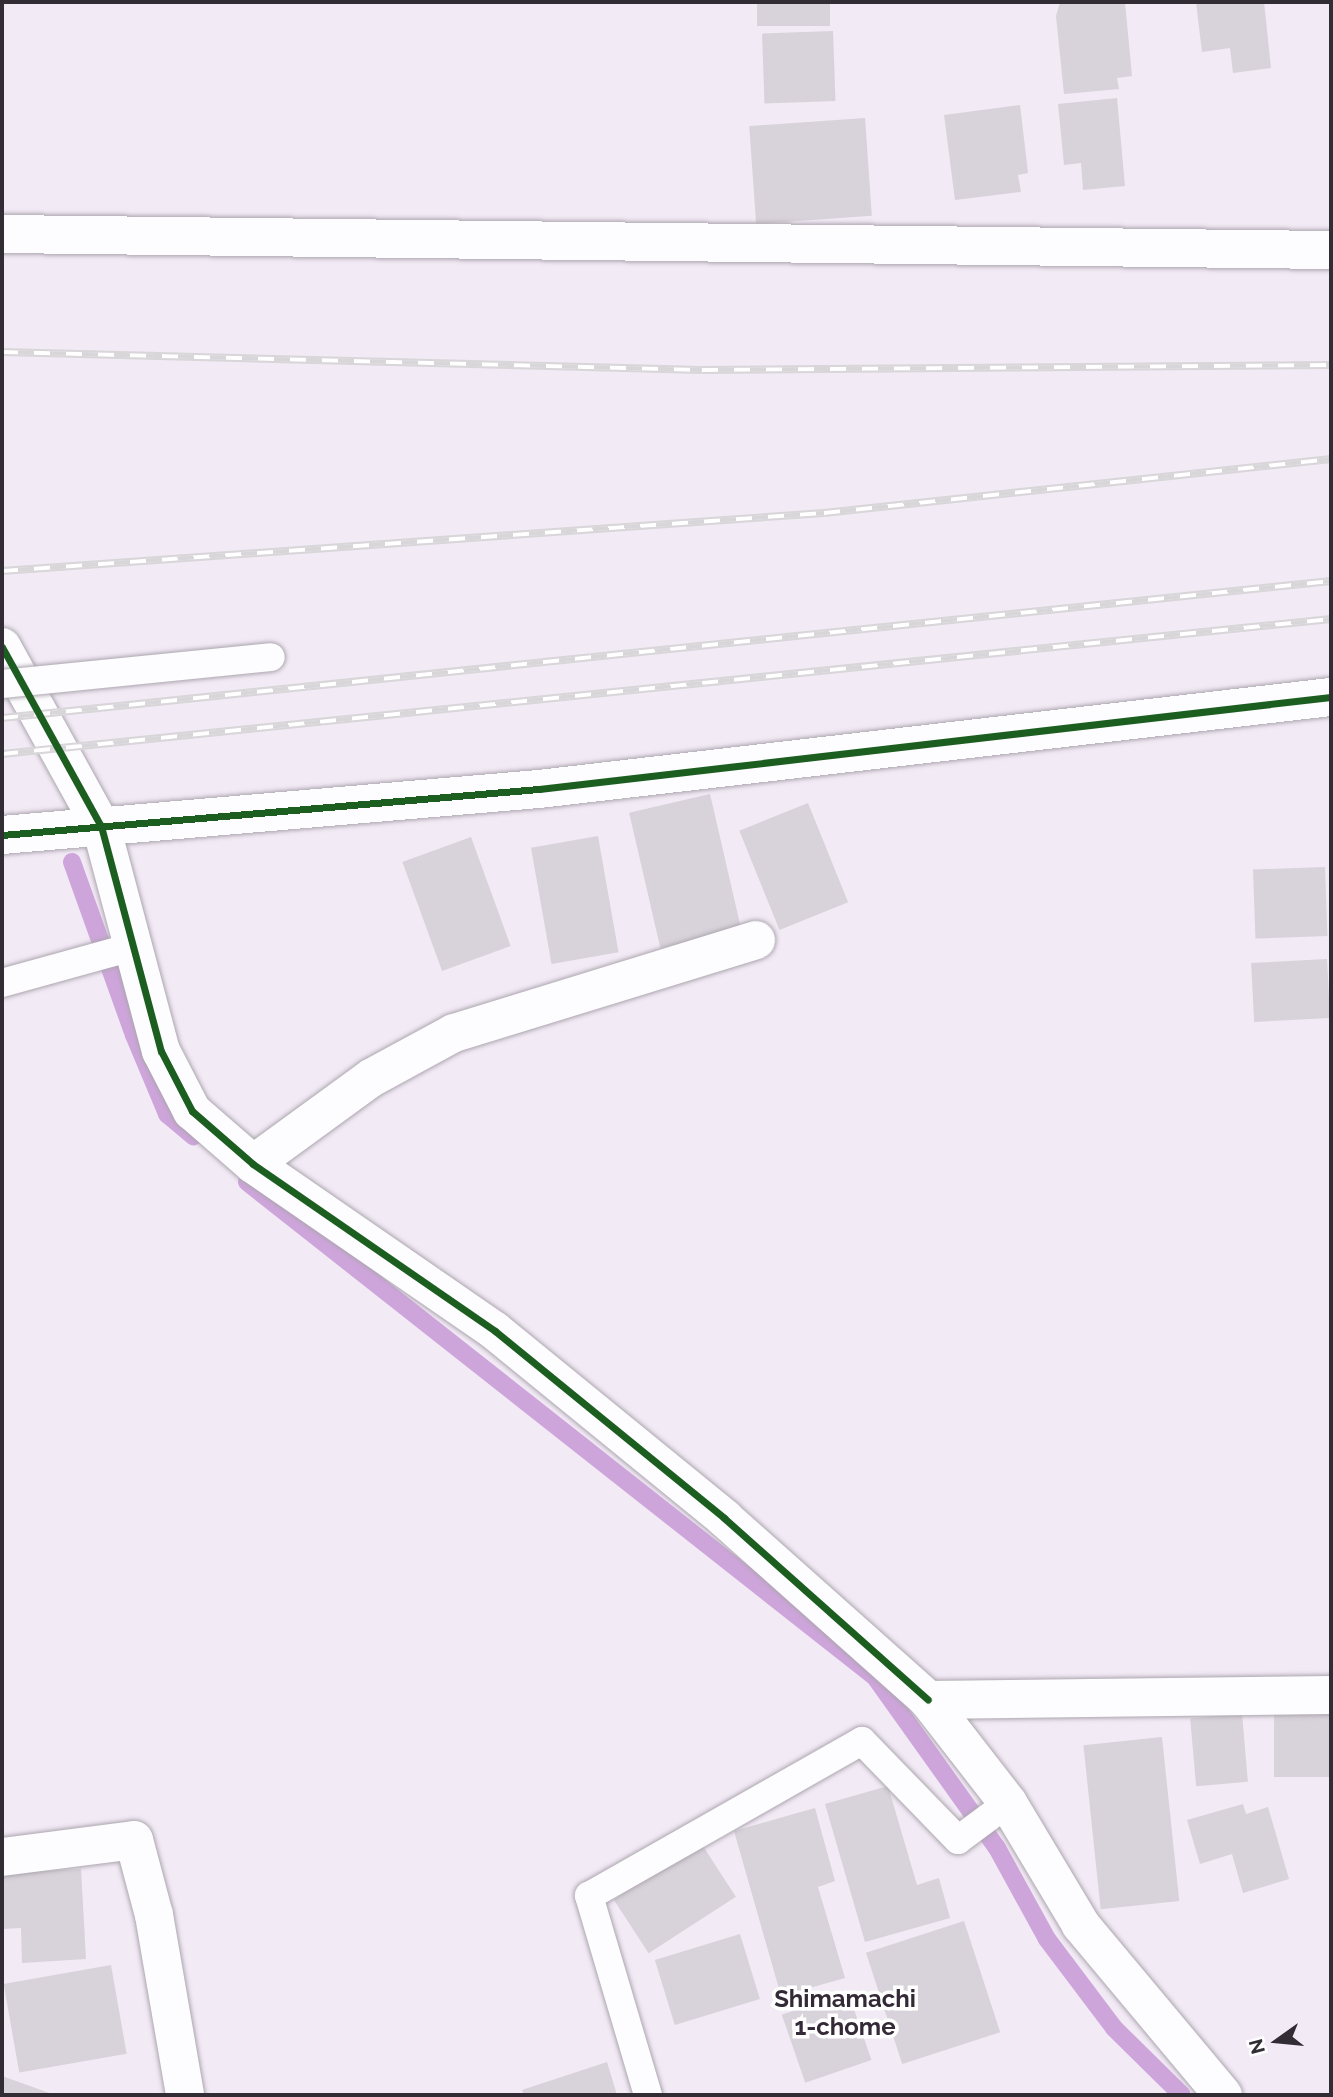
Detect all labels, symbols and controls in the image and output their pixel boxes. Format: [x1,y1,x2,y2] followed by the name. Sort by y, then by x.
[774,1985,916,2041] district label: Shimamachi 1-chome
[1242,2006,1312,2076] north arrow
[1244,2037,1269,2056] text: N

